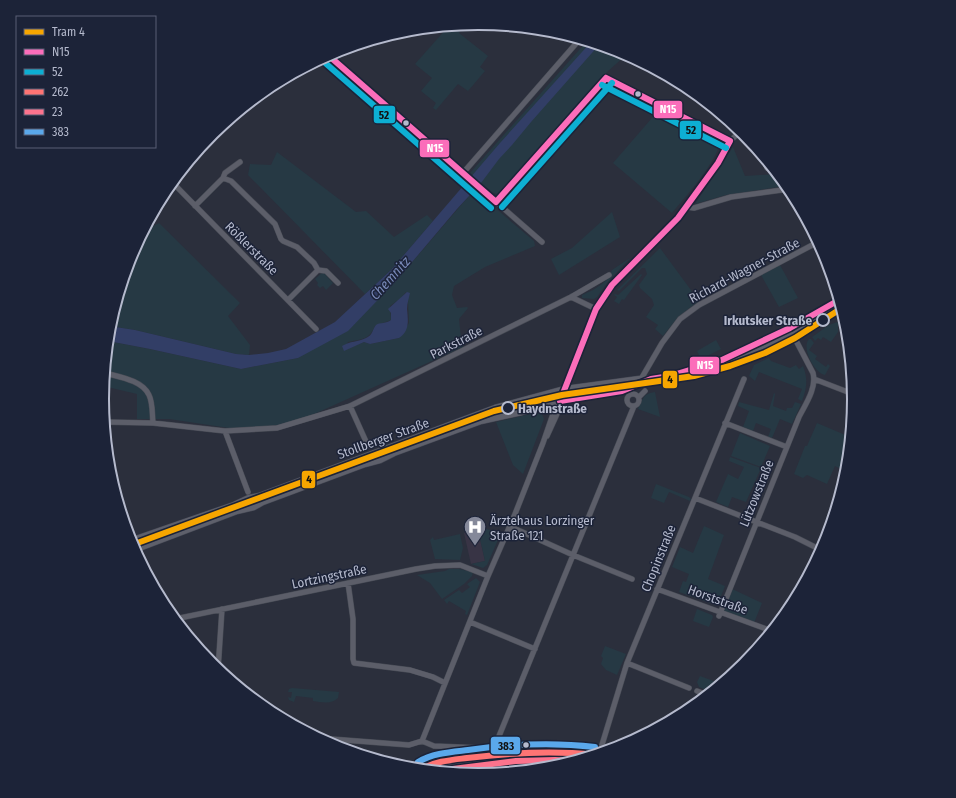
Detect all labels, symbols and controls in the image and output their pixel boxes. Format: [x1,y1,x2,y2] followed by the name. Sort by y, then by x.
[16,16,156,148] legend
[52,25,85,39] text: Tram 4
[52,45,70,59] text: N15
[52,65,63,79] text: 52
[52,85,68,99] text: 262
[633,89,643,99] unlabelled marker
[653,100,683,119] line badge: N15
[660,103,677,116] text: N15
[52,105,63,119] text: 23
[373,105,396,124] line badge: 52
[379,109,389,122] text: 52
[401,118,411,128] unlabelled marker
[679,120,702,140] line badge: 52
[686,124,696,137] text: 52
[52,125,69,139] text: 383
[419,139,450,158] line badge: N15
[427,142,444,155] text: N15
[222,219,281,278] street label: Rößlerstraße
[686,235,802,306] street label: Richard-Wagner-Straße
[367,253,415,304] water label: Chemnitz
[724,313,812,328] place label: Irkutsker Straße
[816,313,830,327] marker: Irkutsker Straße
[428,323,485,362] street label: Parkstraße
[689,356,720,375] line badge: N15
[697,359,714,372] text: N15
[662,370,678,389] line badge: 4
[667,373,673,386] text: 4
[501,401,515,415] marker: Haydnstraße
[518,401,587,416] place label: Haydnstraße
[335,415,431,462] street label: Stollberger Straße
[736,458,777,529] street label: Lützowstraße
[301,470,316,489] line badge: 4
[306,473,312,486] text: 4
[490,513,595,543] place label: Ärztehaus Lorzinger Straße 121
[462,514,488,547] hospital icon: Ärztehaus Lorzinger Straße 121
[638,523,679,594] street label: Chopinstraße
[290,561,368,592] street label: Lortzingstraße
[686,582,750,617] street label: Horststraße
[490,736,521,755] line badge: 383
[497,740,514,753] text: 383
[521,740,531,750] unlabelled marker

